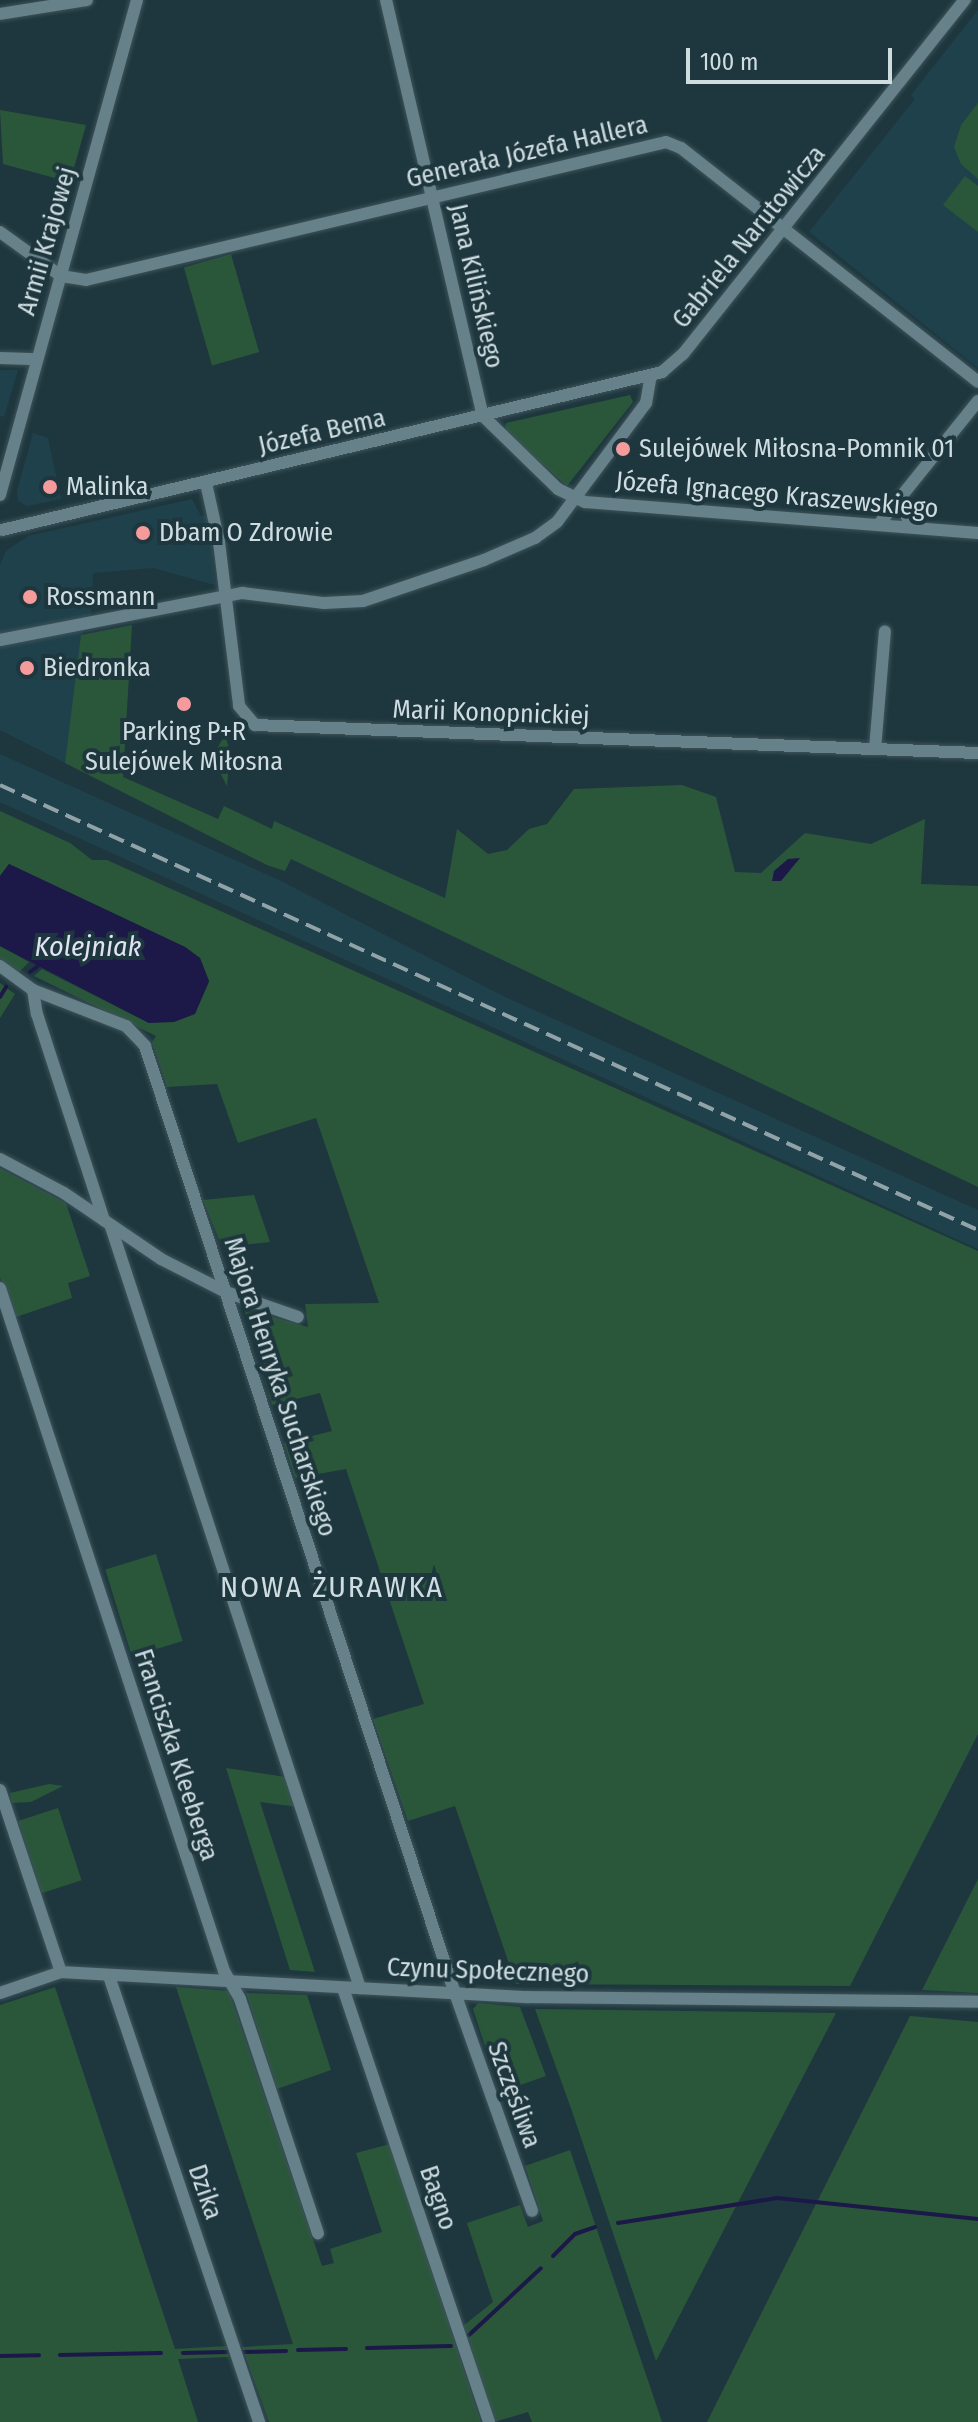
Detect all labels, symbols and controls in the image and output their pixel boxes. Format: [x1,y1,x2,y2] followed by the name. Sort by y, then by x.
[690,32,896,82] scale bar
[700,48,758,76] text: 100 m
[403,109,651,195] street label: Generała Józefa Hallera
[666,139,832,335] street label: Gabriela Narutowicza
[11,163,83,319] street label: Armii Krajowej
[442,201,510,371] street label: Jana Kilińskiego
[255,402,389,462] street label: Józefa Bema
[639,433,954,465] place label: Sulejówek Miłosna-Pomnik 01
[614,440,632,458] marker: Sulejówek Miłosna-Pomnik 01
[614,465,940,525] street label: Józefa Ignacego Kraszewskiego
[66,471,149,503] place label: Malinka
[41,478,59,496] marker: Malinka
[159,517,333,549] place label: Dbam O Zdrowie
[134,524,152,542] marker: Dbam O Zdrowie
[46,581,156,613] place label: Rossmann
[21,588,39,606] marker: Rossmann
[43,652,151,684] place label: Biedronka
[18,659,36,677] marker: Biedronka
[392,694,590,732] street label: Marii Konopnickiej
[175,695,193,713] marker: Parking P+R Sulejówek Miłosna
[85,716,283,778] place label: Parking P+R Sulejówek Miłosna
[35,930,141,964] water label: Kolejniak
[217,1233,343,1541] street label: Majora Henryka Sucharskiego
[220,1569,444,1605] district label: NOWA ŻURAWKA
[127,1645,225,1865] street label: Franciszka Kleeberga
[386,1952,590,1990] street label: Czynu Społecznego
[480,2038,548,2152] street label: Szczęśliwa
[181,2160,229,2224] street label: Dzika
[412,2162,464,2234] street label: Bagno

